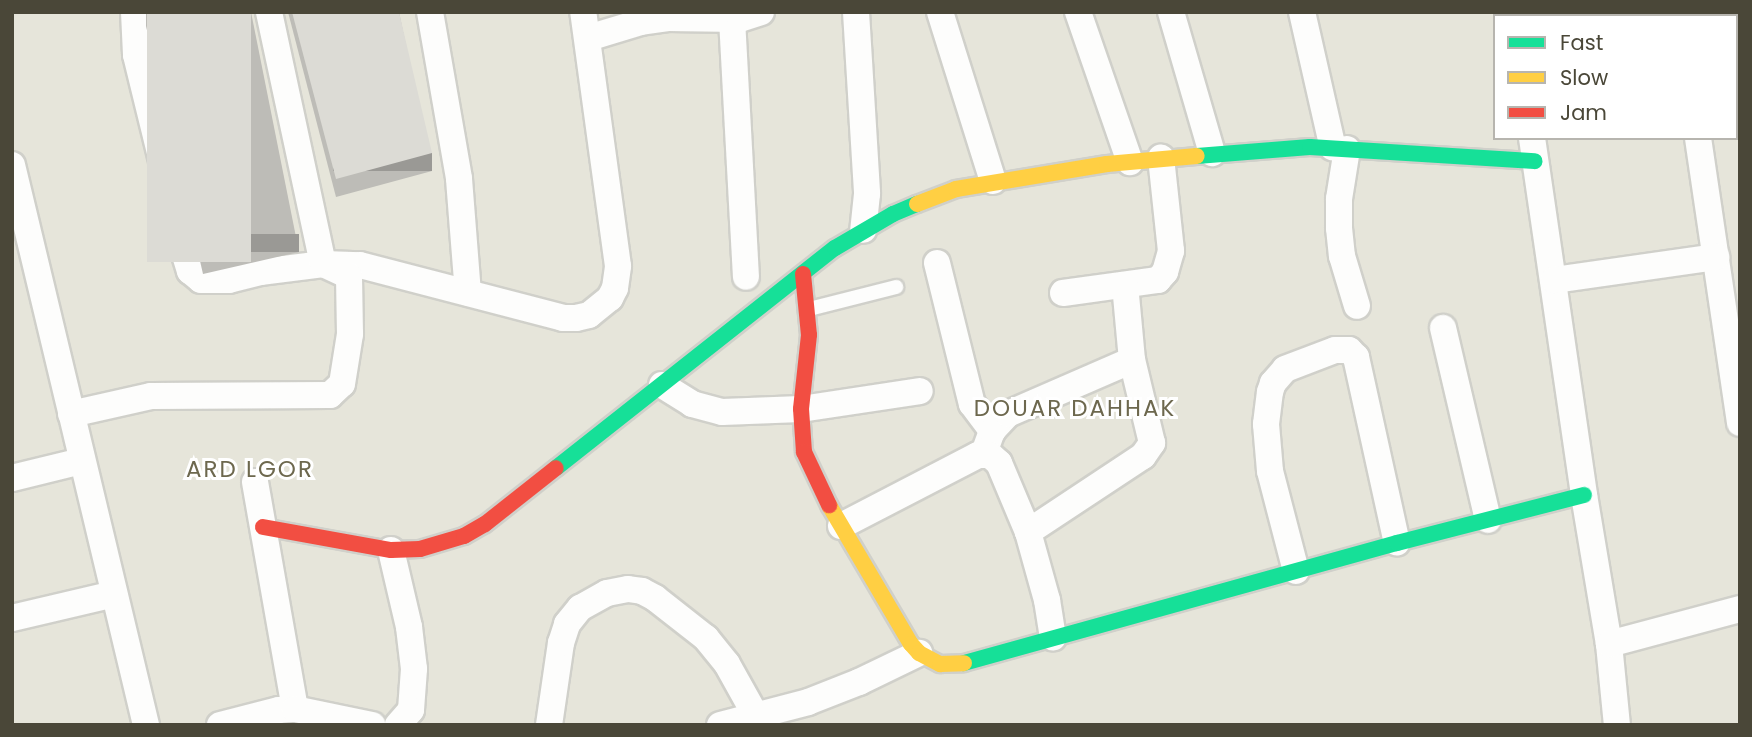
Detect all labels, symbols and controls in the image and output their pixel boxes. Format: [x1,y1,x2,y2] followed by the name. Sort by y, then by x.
[1493,14,1738,140] legend
[1560,28,1603,57] text: Fast
[1560,63,1608,92] text: Slow
[1560,98,1607,127] text: Jam
[975,394,1175,422] district label: DOUAR DAHHAK
[187,455,313,483] district label: ARD LGOR

